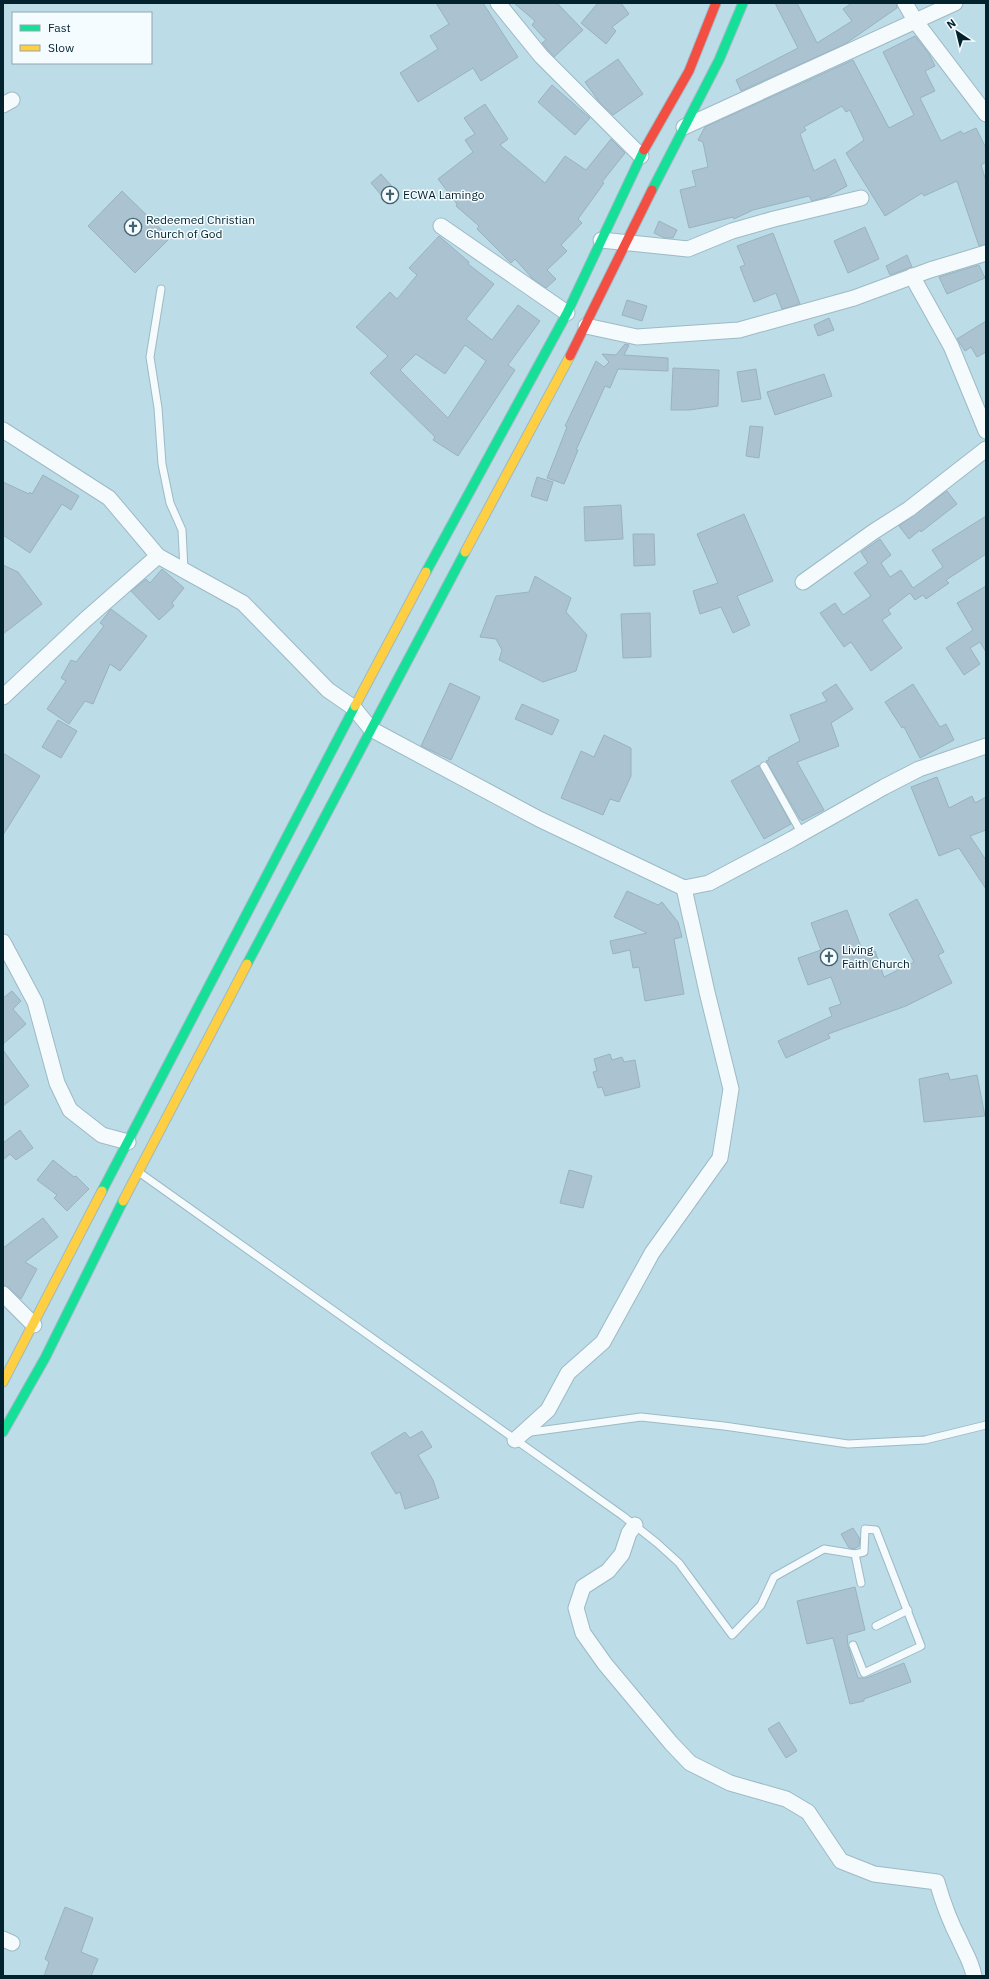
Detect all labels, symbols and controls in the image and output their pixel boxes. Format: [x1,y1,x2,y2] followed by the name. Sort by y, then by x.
[12,12,152,64] legend
[937,12,977,52] north arrow
[944,16,959,32] text: N
[48,20,71,35] text: Fast
[48,40,74,55] text: Slow
[380,185,400,205] church icon: ECWA Lamingo
[403,187,485,202] place label: ECWA Lamingo
[146,212,255,241] place label: Redeemed Christian Church of God
[123,217,143,237] church icon: Redeemed Christian Church of God
[842,942,910,971] place label: Living Faith Church
[819,947,839,967] church icon: Living Faith Church

